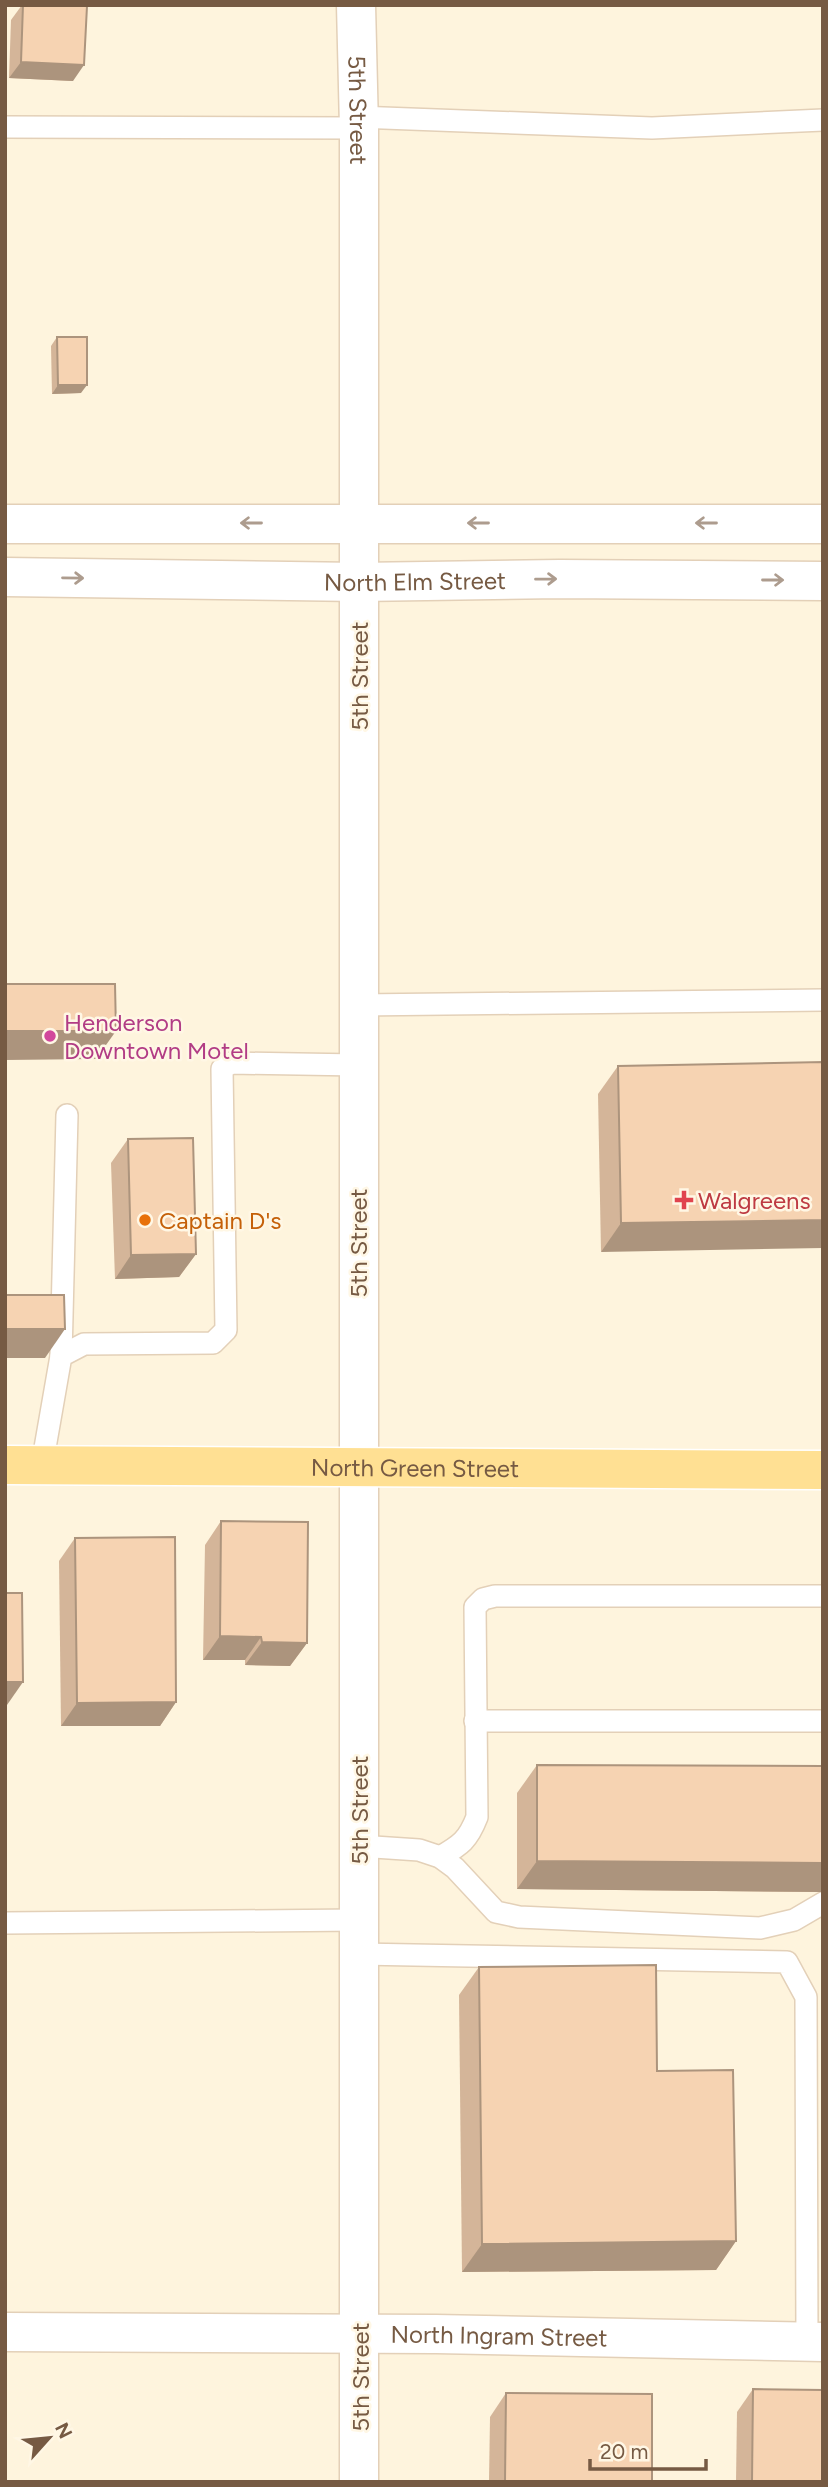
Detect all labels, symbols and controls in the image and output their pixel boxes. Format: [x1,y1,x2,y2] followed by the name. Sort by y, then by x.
[343,55,374,165] street label: 5th Street
[239,516,262,530] one-way arrow
[467,516,490,530] one-way arrow
[694,516,717,530] one-way arrow
[324,565,506,597] street label: North Elm Street
[62,571,85,585] one-way arrow
[534,572,557,586] one-way arrow
[762,573,785,587] one-way arrow
[345,621,374,731] street label: 5th Street
[64,1008,249,1065] place label: Henderson Downtown Motel
[42,1028,58,1044] marker: Henderson Downtown Motel
[698,1186,811,1215] place label: Walgreens
[344,1188,373,1298] street label: 5th Street
[676,1192,692,1208] marker: Walgreens
[159,1206,281,1235] place label: Captain D's
[137,1212,153,1228] marker: Captain D's
[311,1452,519,1483] street label: North Green Street
[345,1755,374,1865] street label: 5th Street
[390,2319,608,2352] street label: North Ingram Street
[346,2322,375,2432] street label: 5th Street
[14,2403,84,2473] north arrow
[50,2419,77,2442] text: N
[590,2428,706,2472] scale bar
[600,2439,648,2464] text: 20 m

